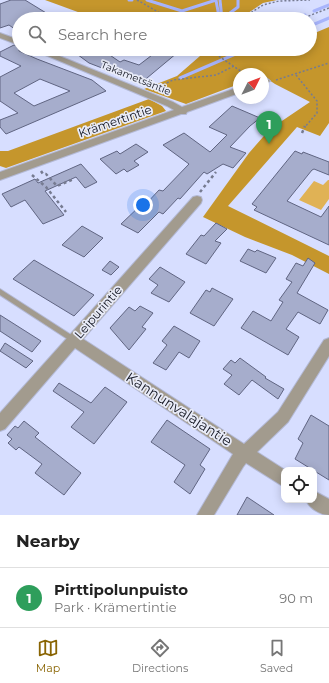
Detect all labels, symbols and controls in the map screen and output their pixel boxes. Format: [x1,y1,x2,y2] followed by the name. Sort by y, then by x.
[12,12,317,56] search box
[26,23,48,45] icon: search
[58,25,147,44] text: Search here
[99,58,173,98] street label: Takametsäntie
[233,68,269,104] north arrow
[76,101,154,141] street label: Krämertintie
[256,111,282,144] pin: 1
[133,195,153,215] your location
[71,283,125,341] street label: Leipurintie
[123,368,235,450] street label: Kannunvalajantie
[281,467,317,503] map controls
[281,467,317,503] button: locate
[16,531,80,551] text: Nearby
[54,580,188,599] text: Pirttipolunpuisto
[26,590,32,606] text: 1
[279,590,313,606] text: 90 m
[54,599,177,615] text: Park · Krämertintie
[36,637,60,675] tab: Map
[132,637,188,675] tab: Directions
[260,637,293,675] tab: Saved

